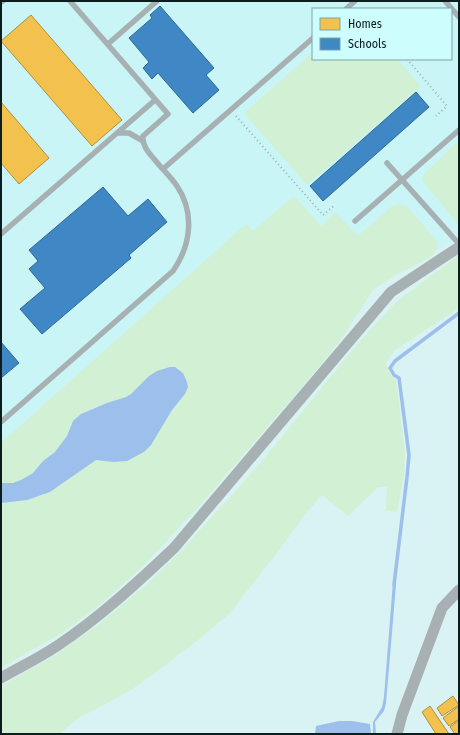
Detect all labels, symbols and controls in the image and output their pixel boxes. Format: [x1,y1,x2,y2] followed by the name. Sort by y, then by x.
[312,8,452,60] legend
[348,17,382,31] text: Homes
[348,37,386,51] text: Schools

